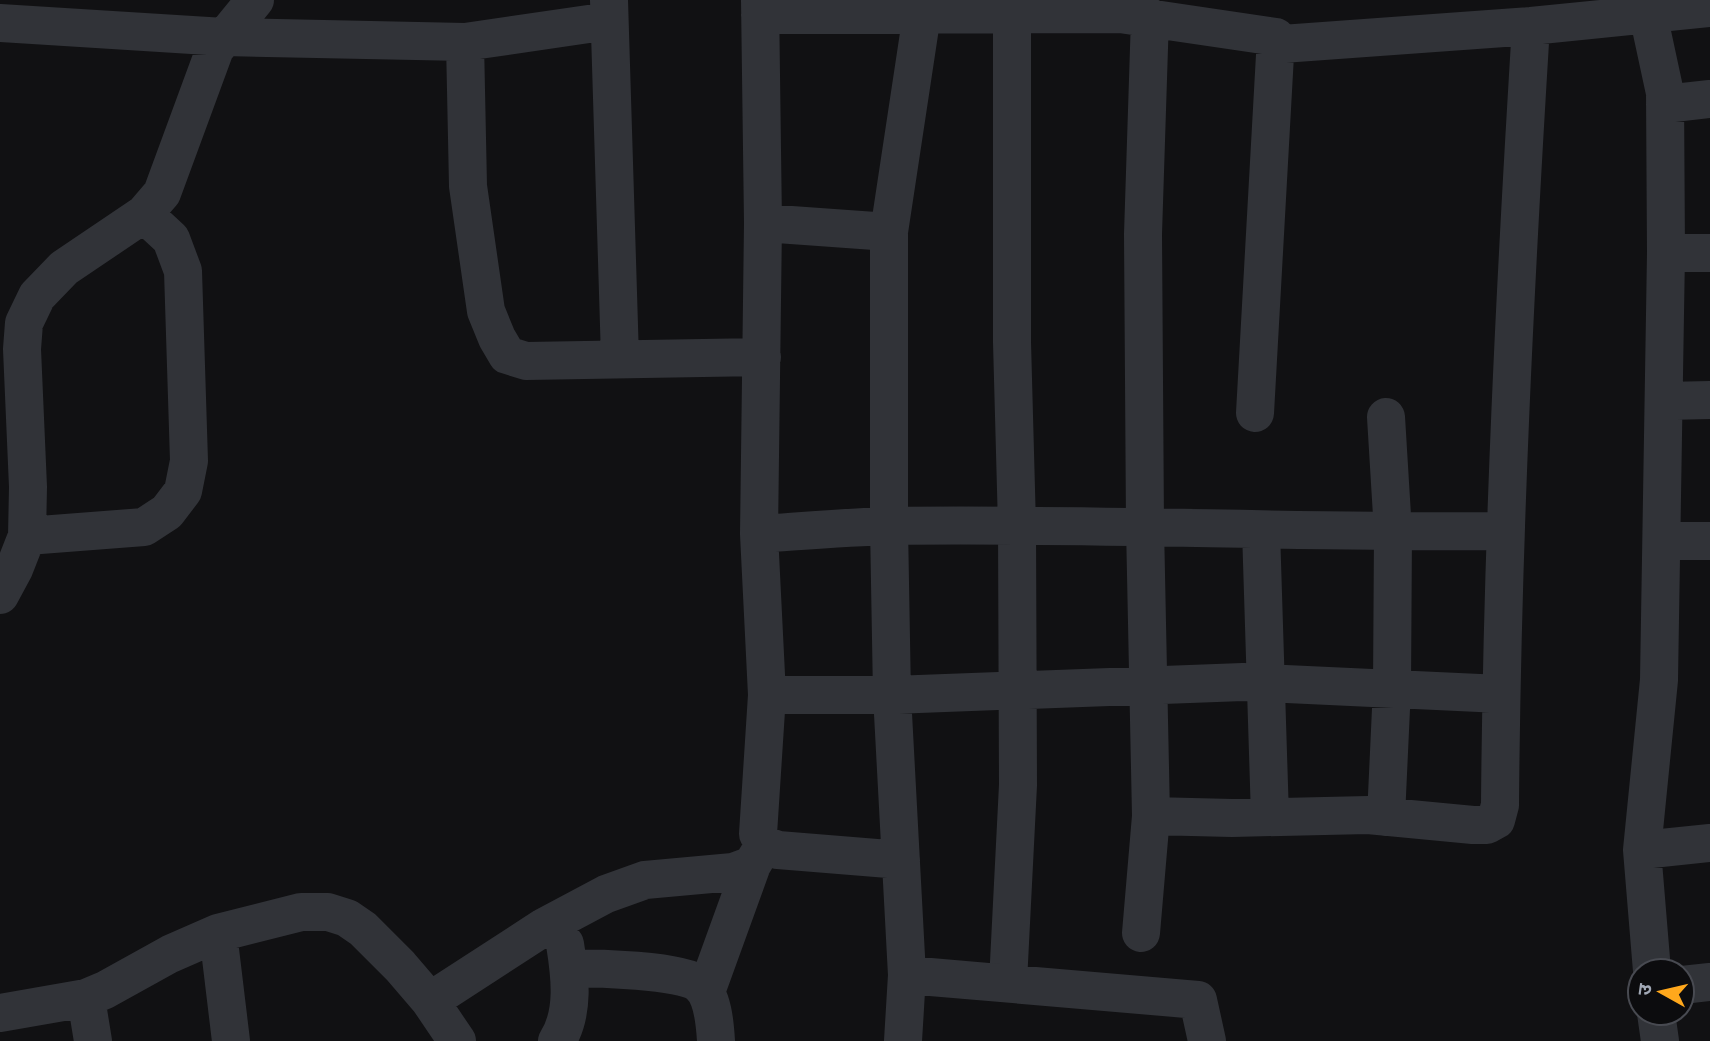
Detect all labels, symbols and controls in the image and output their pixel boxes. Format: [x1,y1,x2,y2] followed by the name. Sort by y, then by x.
[1626,957,1696,1027] north arrow
[1633,982,1657,997] text: उ

